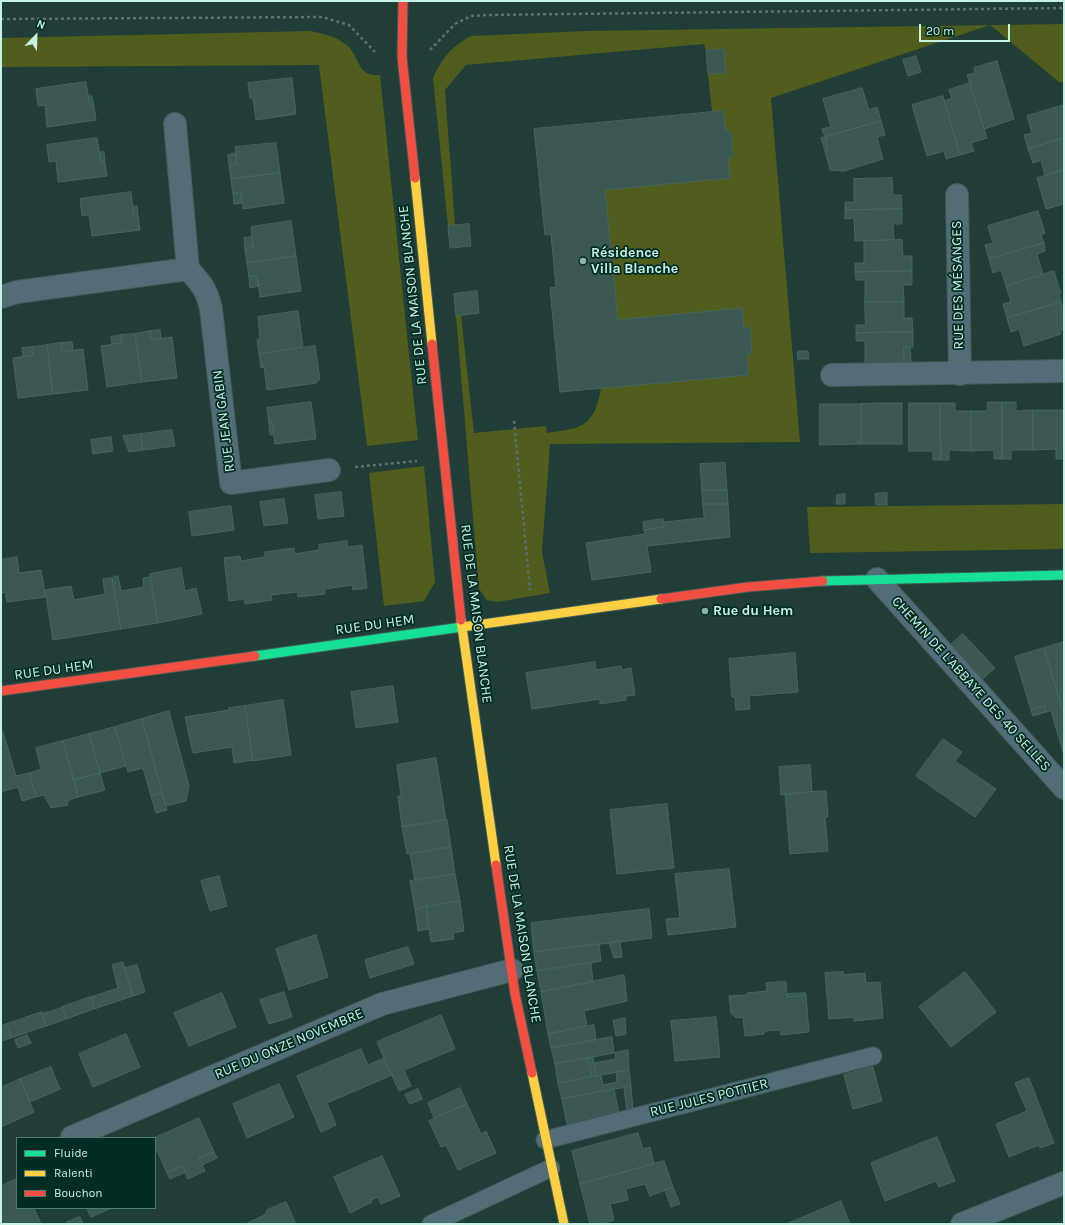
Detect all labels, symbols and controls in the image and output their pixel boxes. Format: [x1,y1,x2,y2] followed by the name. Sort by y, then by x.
[16,16,56,56] north arrow
[921,16,1012,42] scale bar
[35,17,47,32] text: N
[926,24,954,38] text: 20 m
[395,205,431,385] street label: RUE DE LA MAISON BLANCHE
[948,220,968,350] street label: RUE DES MÉSANGES
[591,245,678,278] place label: Résidence Villa Blanche
[578,256,588,266] marker: Résidence Villa Blanche
[209,369,239,473] street label: RUE JEAN GABIN
[457,524,495,704] street label: RUE DE LA MAISON BLANCHE
[888,593,1054,775] street label: CHEMIN DE L'ABBAYE DES 40 SELLES
[713,603,793,619] place label: Rue du Hem
[700,606,710,616] marker: Rue du Hem
[334,611,416,639] street label: RUE DU HEM
[13,656,95,684] street label: RUE DU HEM
[500,844,544,1024] street label: RUE DE LA MAISON BLANCHE
[212,1005,366,1083] street label: RUE DU ONZE NOVEMBRE
[648,1075,770,1121] street label: RUE JULES POTTIER
[16,1137,156,1209] legend
[54,1146,88,1160] text: Fluide
[54,1166,93,1180] text: Ralenti
[54,1186,103,1200] text: Bouchon

